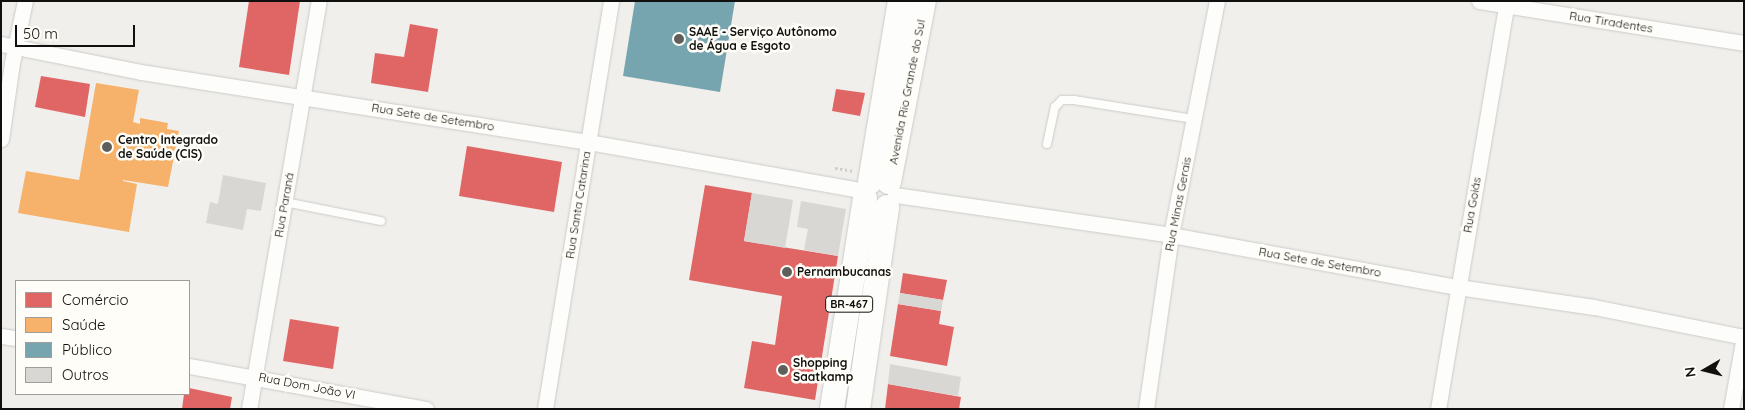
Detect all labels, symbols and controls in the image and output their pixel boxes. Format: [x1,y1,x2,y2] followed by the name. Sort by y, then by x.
[1568,8,1654,36] street label: Rua Tiradentes
[18,15,138,47] scale bar
[886,18,928,166] street label: Avenida Rio Grande do Sul
[23,24,58,43] text: 50 m
[689,25,837,53] place label: SAAE - Serviço Autônomo de Água e Esgoto
[673,33,685,45] marker: SAAE - Serviço Autônomo de Água e Esgoto
[370,100,496,134] street label: Rua Sete de Setembro
[118,133,218,161] place label: Centro Integrado de Saúde (CIS)
[100,140,114,154] marker: Centro Integrado de Saúde (CIS)
[562,150,594,260] street label: Rua Santa Catarina
[1162,156,1194,252] street label: Rua Minas Gerais
[271,171,297,239] street label: Rua Paraná
[1460,176,1484,234] street label: Rua Goiás
[1258,244,1382,280] street label: Rua Sete de Setembro
[797,265,891,279] place label: Pernambucanas
[781,266,793,278] marker: Pernambucanas
[15,280,190,395] legend
[62,290,129,309] text: Comércio
[824,296,874,312] road number: BR-467
[62,315,105,334] text: Saúde
[62,340,112,359] text: Público
[1680,345,1730,395] north arrow
[793,356,853,384] place label: Shopping Saatkamp
[777,364,789,376] marker: Shopping Saatkamp
[62,365,109,384] text: Outros
[1681,366,1700,378] text: N
[257,370,357,402] street label: Rua Dom João VI

